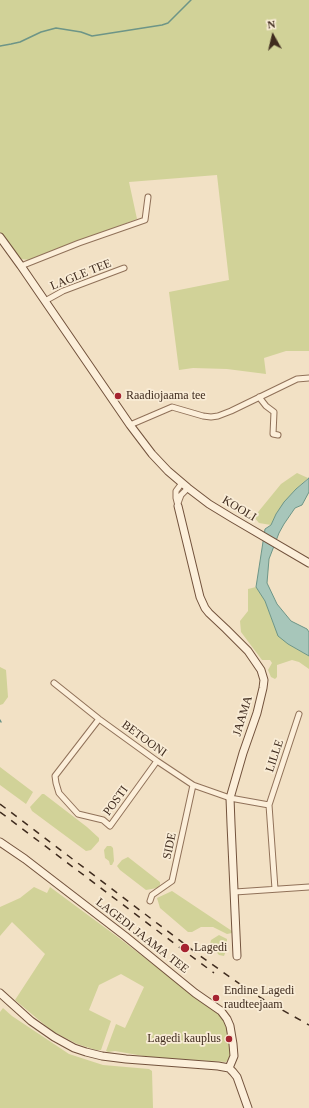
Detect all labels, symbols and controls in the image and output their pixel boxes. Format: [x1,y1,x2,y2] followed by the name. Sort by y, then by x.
[253,16,293,56] north arrow
[267,18,276,31] text: N
[48,256,114,294] street label: LAGLE TEE
[126,389,206,403] place label: Raadiojaama tee
[113,391,123,401] marker: Raadiojaama tee
[219,493,259,525] street label: KOOLI
[230,694,256,738] street label: JAAMA
[119,718,169,760] street label: BETOONI
[263,738,287,774] street label: LILLE
[100,783,132,819] street label: POSTI
[160,831,180,861] street label: SIDE
[93,895,191,977] street label: LAGEDI JAAMA TEE
[194,941,227,955] place label: Lagedi
[179,942,191,954] marker: Lagedi
[224,984,294,1012] place label: Endine Lagedi raudteejaam
[211,993,221,1003] marker: Endine Lagedi raudteejaam
[147,1032,221,1046] place label: Lagedi kauplus
[224,1034,234,1044] marker: Lagedi kauplus

